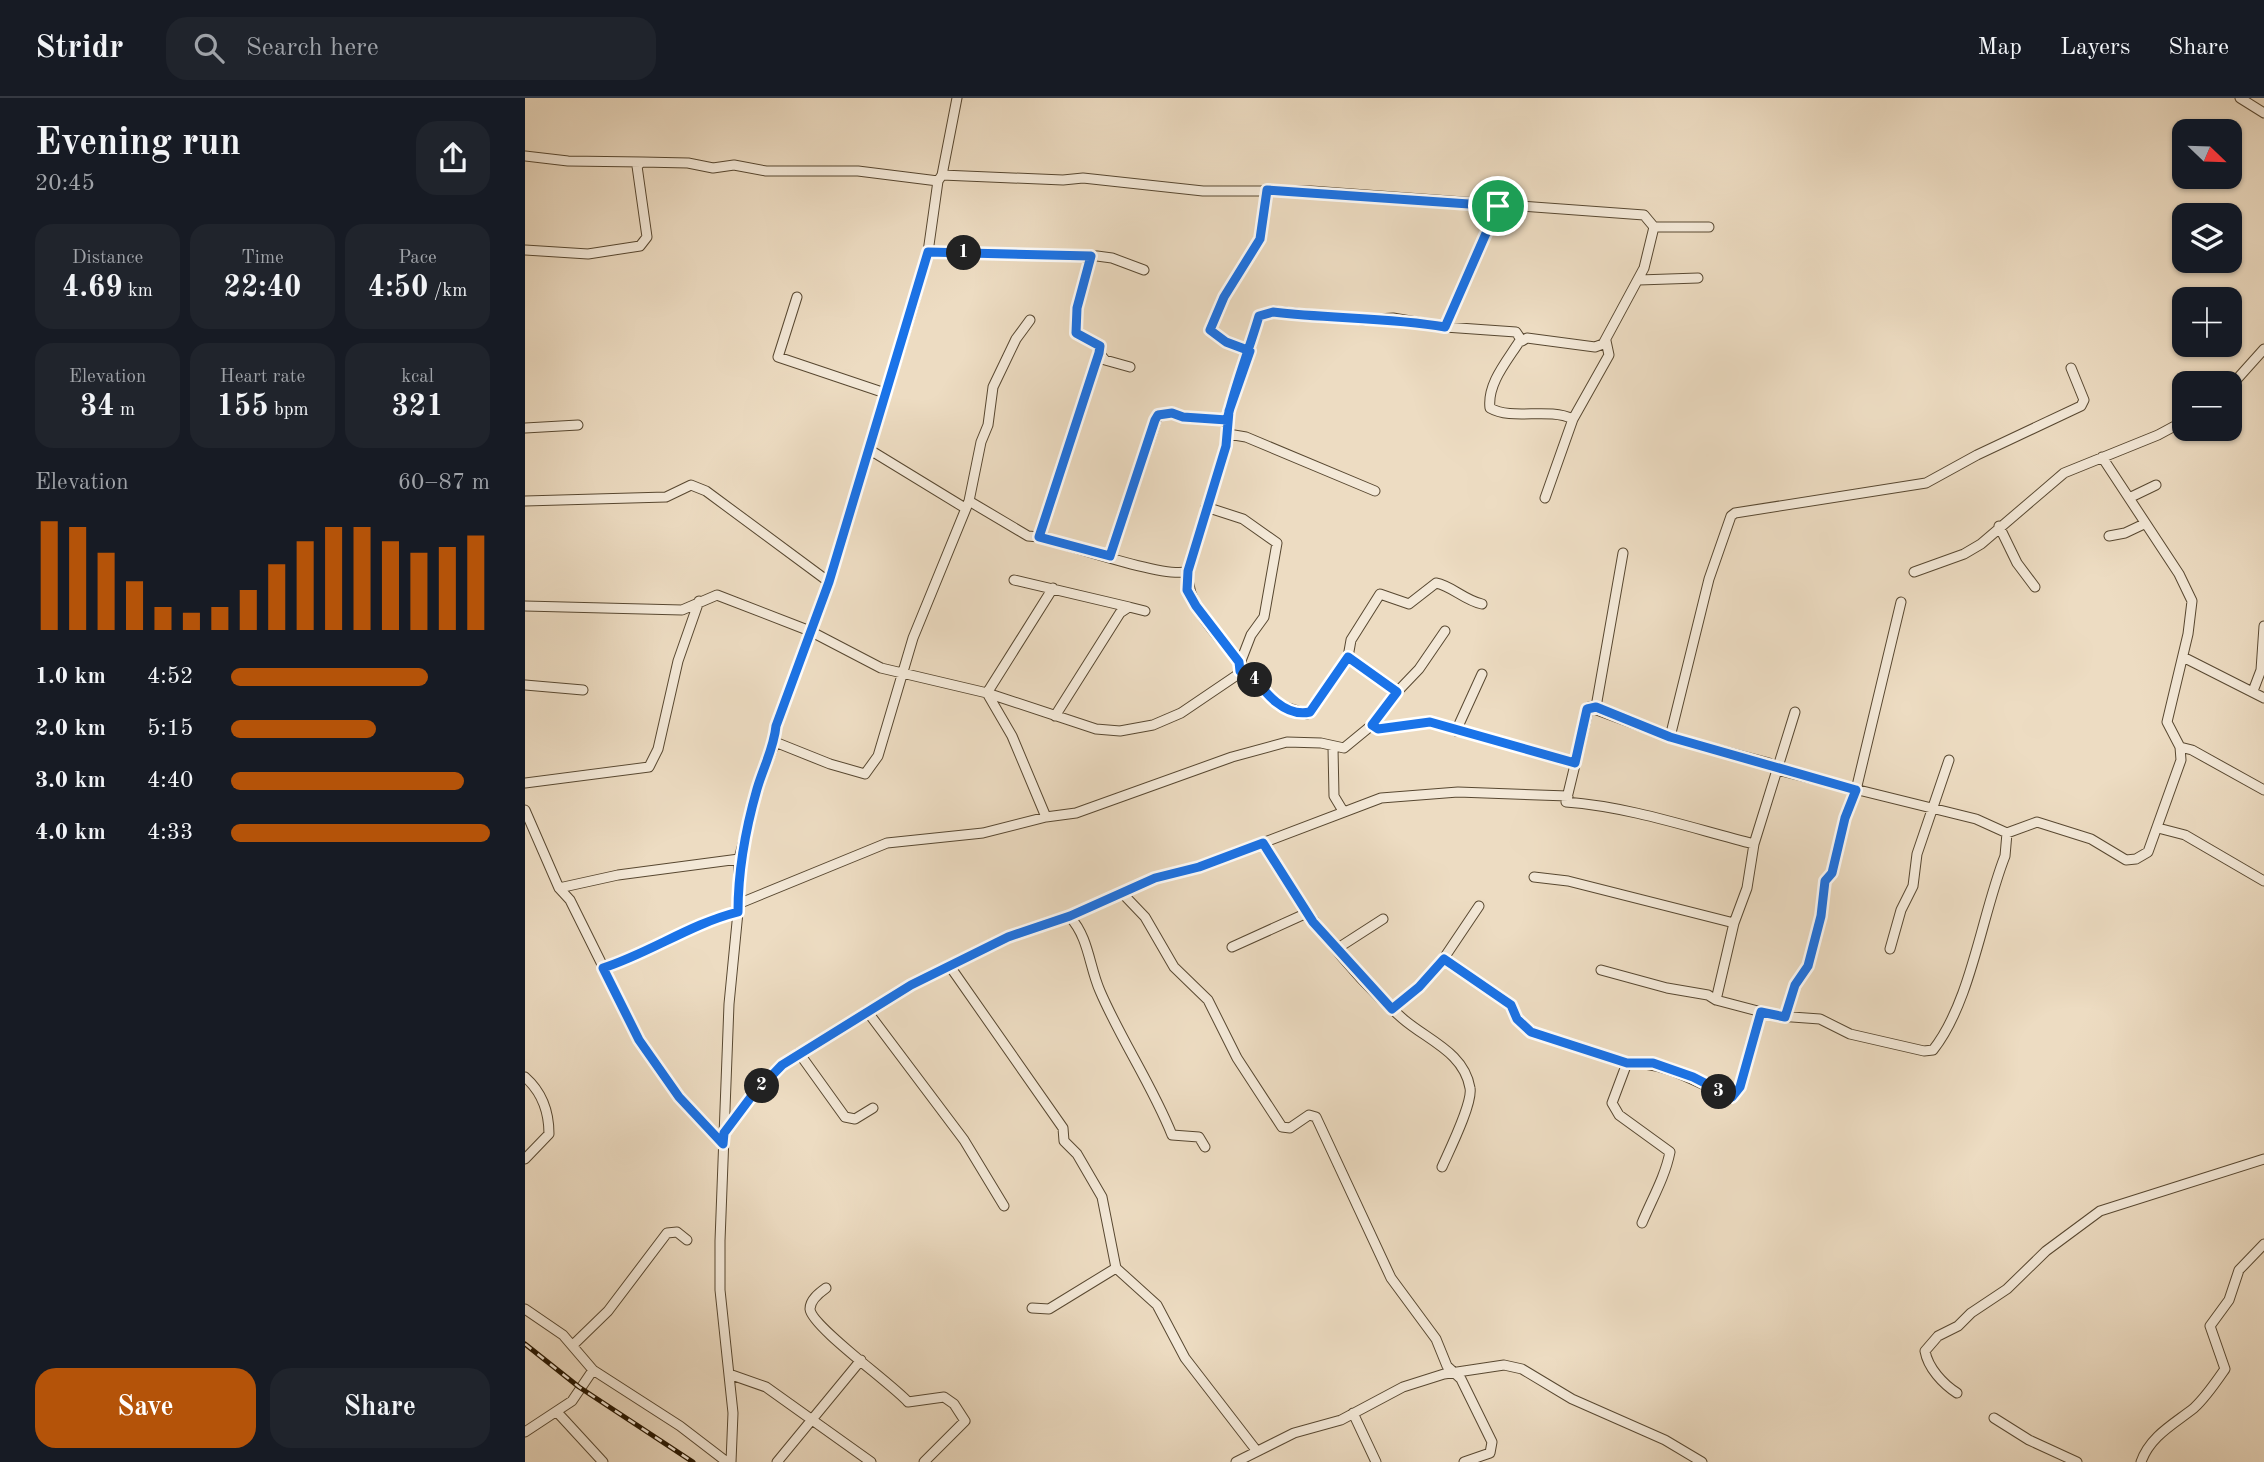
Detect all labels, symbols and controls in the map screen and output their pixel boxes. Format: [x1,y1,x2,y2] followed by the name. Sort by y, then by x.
[166,17,656,80] search box
[190,29,228,67] icon: search
[35,32,124,65] text: Stridr
[246,35,379,61] text: Search here
[1978,36,2022,60] text: Map
[2060,36,2130,60] text: Layers
[2168,36,2229,60] text: Share
[2172,119,2242,189] north arrow
[2172,119,2242,441] map controls
[416,121,490,195] button: share
[35,125,241,163] text: Evening run
[35,172,95,195] text: 20:45
[1468,176,1528,236] pin
[1479,187,1517,225] icon: arrive
[2172,203,2242,273] button: layers
[947,236,982,270] pin: 1
[958,243,969,262] text: 1
[72,249,143,268] text: Distance
[241,249,284,268] text: Time
[398,249,437,268] text: Pace
[62,273,123,303] text: 4.69
[224,273,302,303] text: 22:40
[368,273,428,303] text: 4:50
[123,282,153,301] text: km
[428,282,467,301] text: /km
[2172,287,2242,357] button: +
[69,368,146,387] text: Elevation
[220,368,305,387] text: Heart rate
[401,368,434,387] text: kcal
[2172,371,2242,441] button: −
[80,392,115,422] text: 34
[216,392,269,422] text: 155
[391,392,444,422] text: 321
[115,401,135,420] text: m
[269,401,309,420] text: bpm
[35,471,129,494] text: Elevation
[398,471,490,494] text: 60–87 m
[1237,662,1273,698] pin: 4
[35,665,106,688] text: 1.0 km
[147,665,193,688] text: 4:52
[1249,670,1260,689] text: 4
[35,717,106,740] text: 2.0 km
[147,717,193,740] text: 5:15
[35,769,106,792] text: 3.0 km
[147,769,193,792] text: 4:40
[35,821,106,844] text: 4.0 km
[147,821,193,844] text: 4:33
[744,1068,779,1104] pin: 2
[1701,1074,1737,1110] pin: 3
[756,1076,767,1095] text: 2
[1713,1082,1724,1101] text: 3
[35,1368,256,1448] button: Save
[270,1368,490,1448] button: Share

